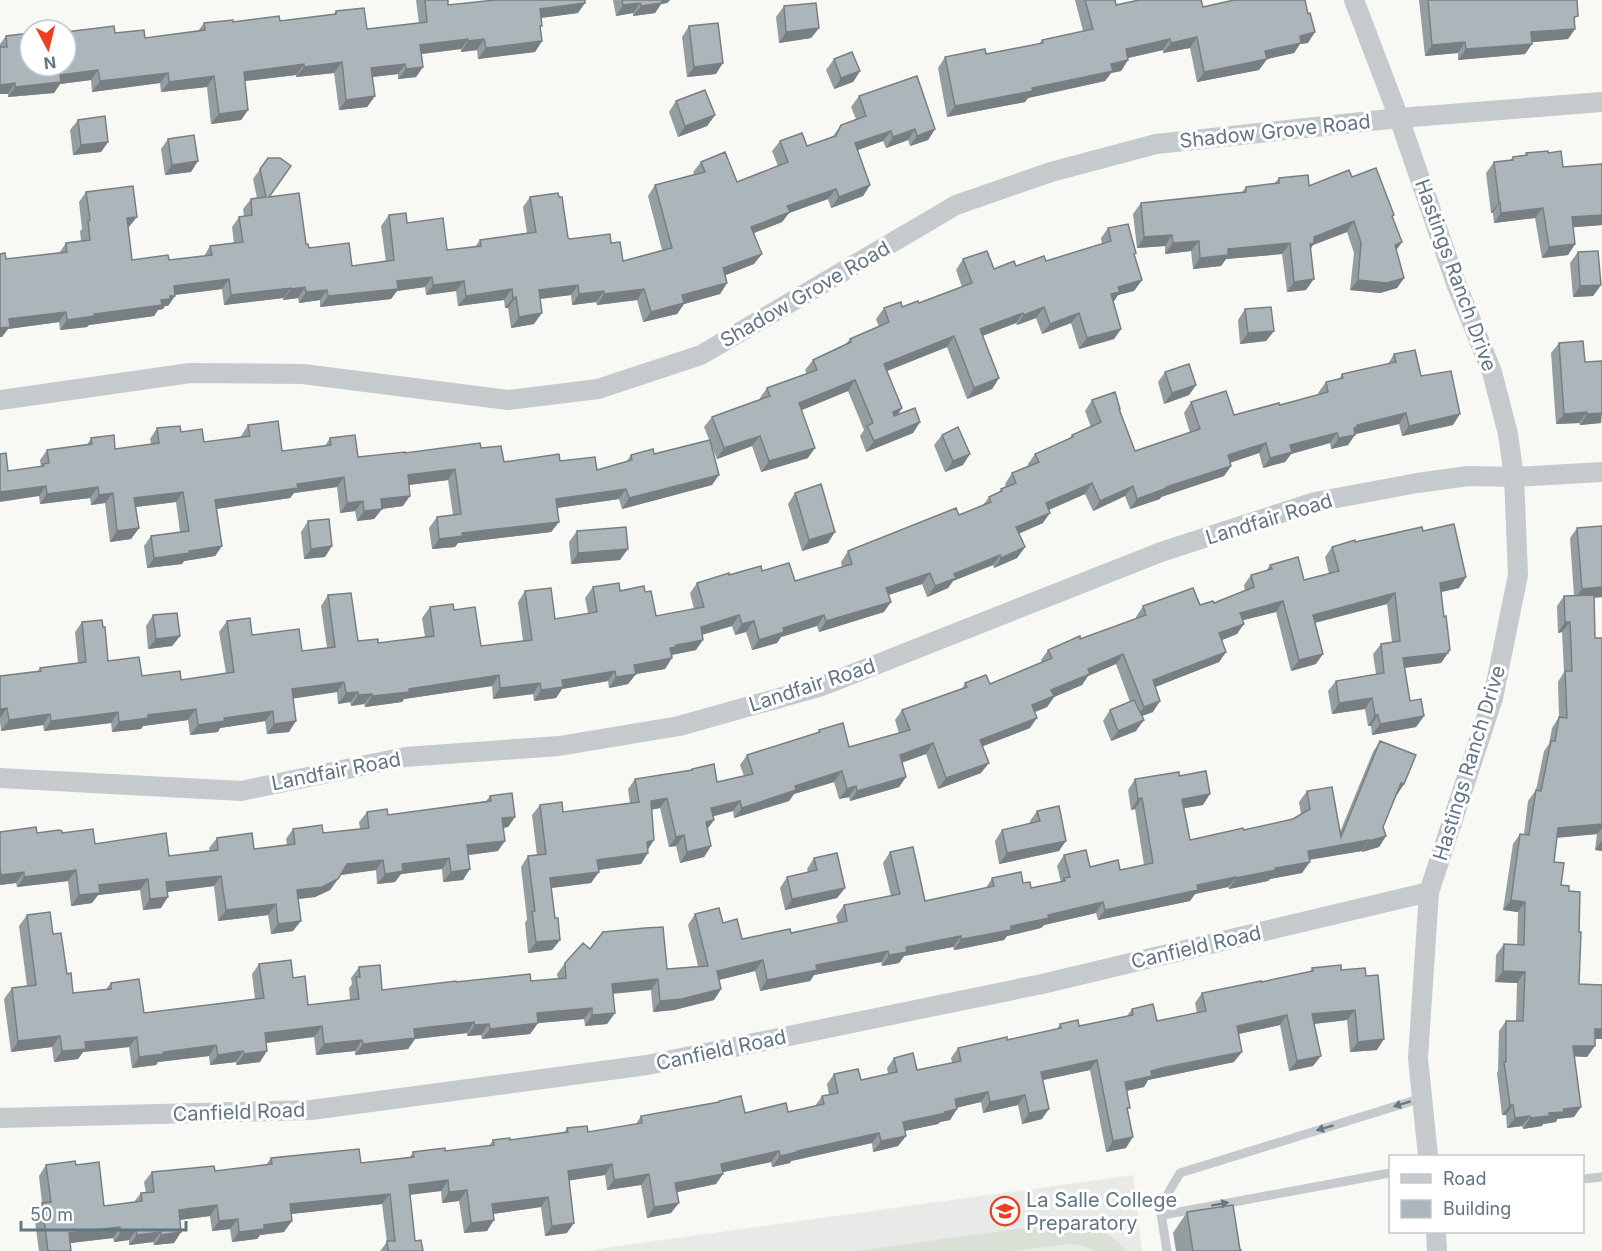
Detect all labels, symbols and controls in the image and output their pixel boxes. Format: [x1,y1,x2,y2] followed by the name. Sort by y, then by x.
[18,18,78,78] north arrow
[43,52,57,74] text: N
[1178,109,1372,153] street label: Shadow Grove Road
[1410,176,1502,374] street label: Hastings Ranch Drive
[716,236,894,352] street label: Shadow Grove Road
[1203,488,1335,550] street label: Landfair Road
[746,653,878,717] street label: Landfair Road
[1428,663,1510,863] street label: Hastings Ranch Drive
[269,747,403,795] street label: Landfair Road
[1129,920,1263,974] street label: Canfield Road
[654,1024,788,1076] street label: Canfield Road
[172,1098,306,1126] street label: Canfield Road
[1393,1100,1411,1109] one-way arrow
[1316,1124,1334,1133] one-way arrow
[1389,1155,1584,1233] legend
[1443,1168,1486,1189] text: Road
[1026,1188,1177,1235] place label: La Salle College Preparatory
[21,1194,186,1232] scale bar
[989,1195,1021,1227] school or university icon: La Salle College Preparatory
[1443,1198,1511,1219] text: Building
[1211,1199,1230,1208] one-way arrow
[30,1204,73,1225] text: 50 m

